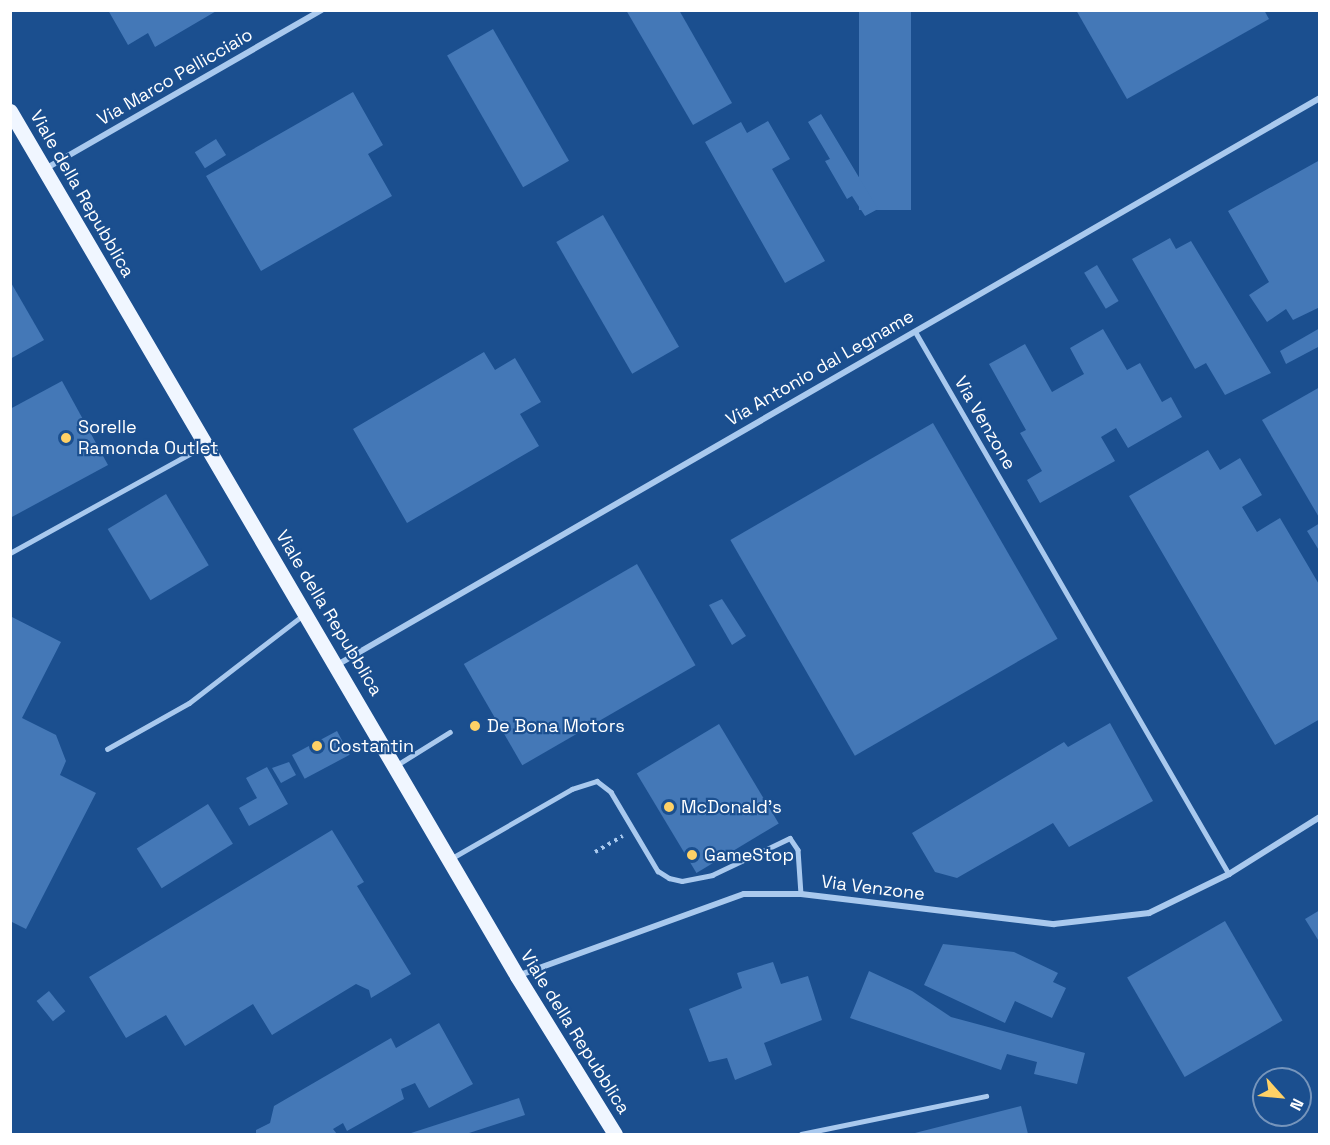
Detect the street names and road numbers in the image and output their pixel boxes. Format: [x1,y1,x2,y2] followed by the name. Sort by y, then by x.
[94,24,256,130] street label: Via Marco Pellicciaio
[25,107,139,281] street label: Viale della Repubblica
[722,305,918,431] street label: Via Antonio dal Legname
[950,372,1020,474] street label: Via Venzone
[271,526,387,700] street label: Viale della Repubblica
[820,871,926,905] street label: Via Venzone
[516,946,634,1118] street label: Viale della Repubblica

